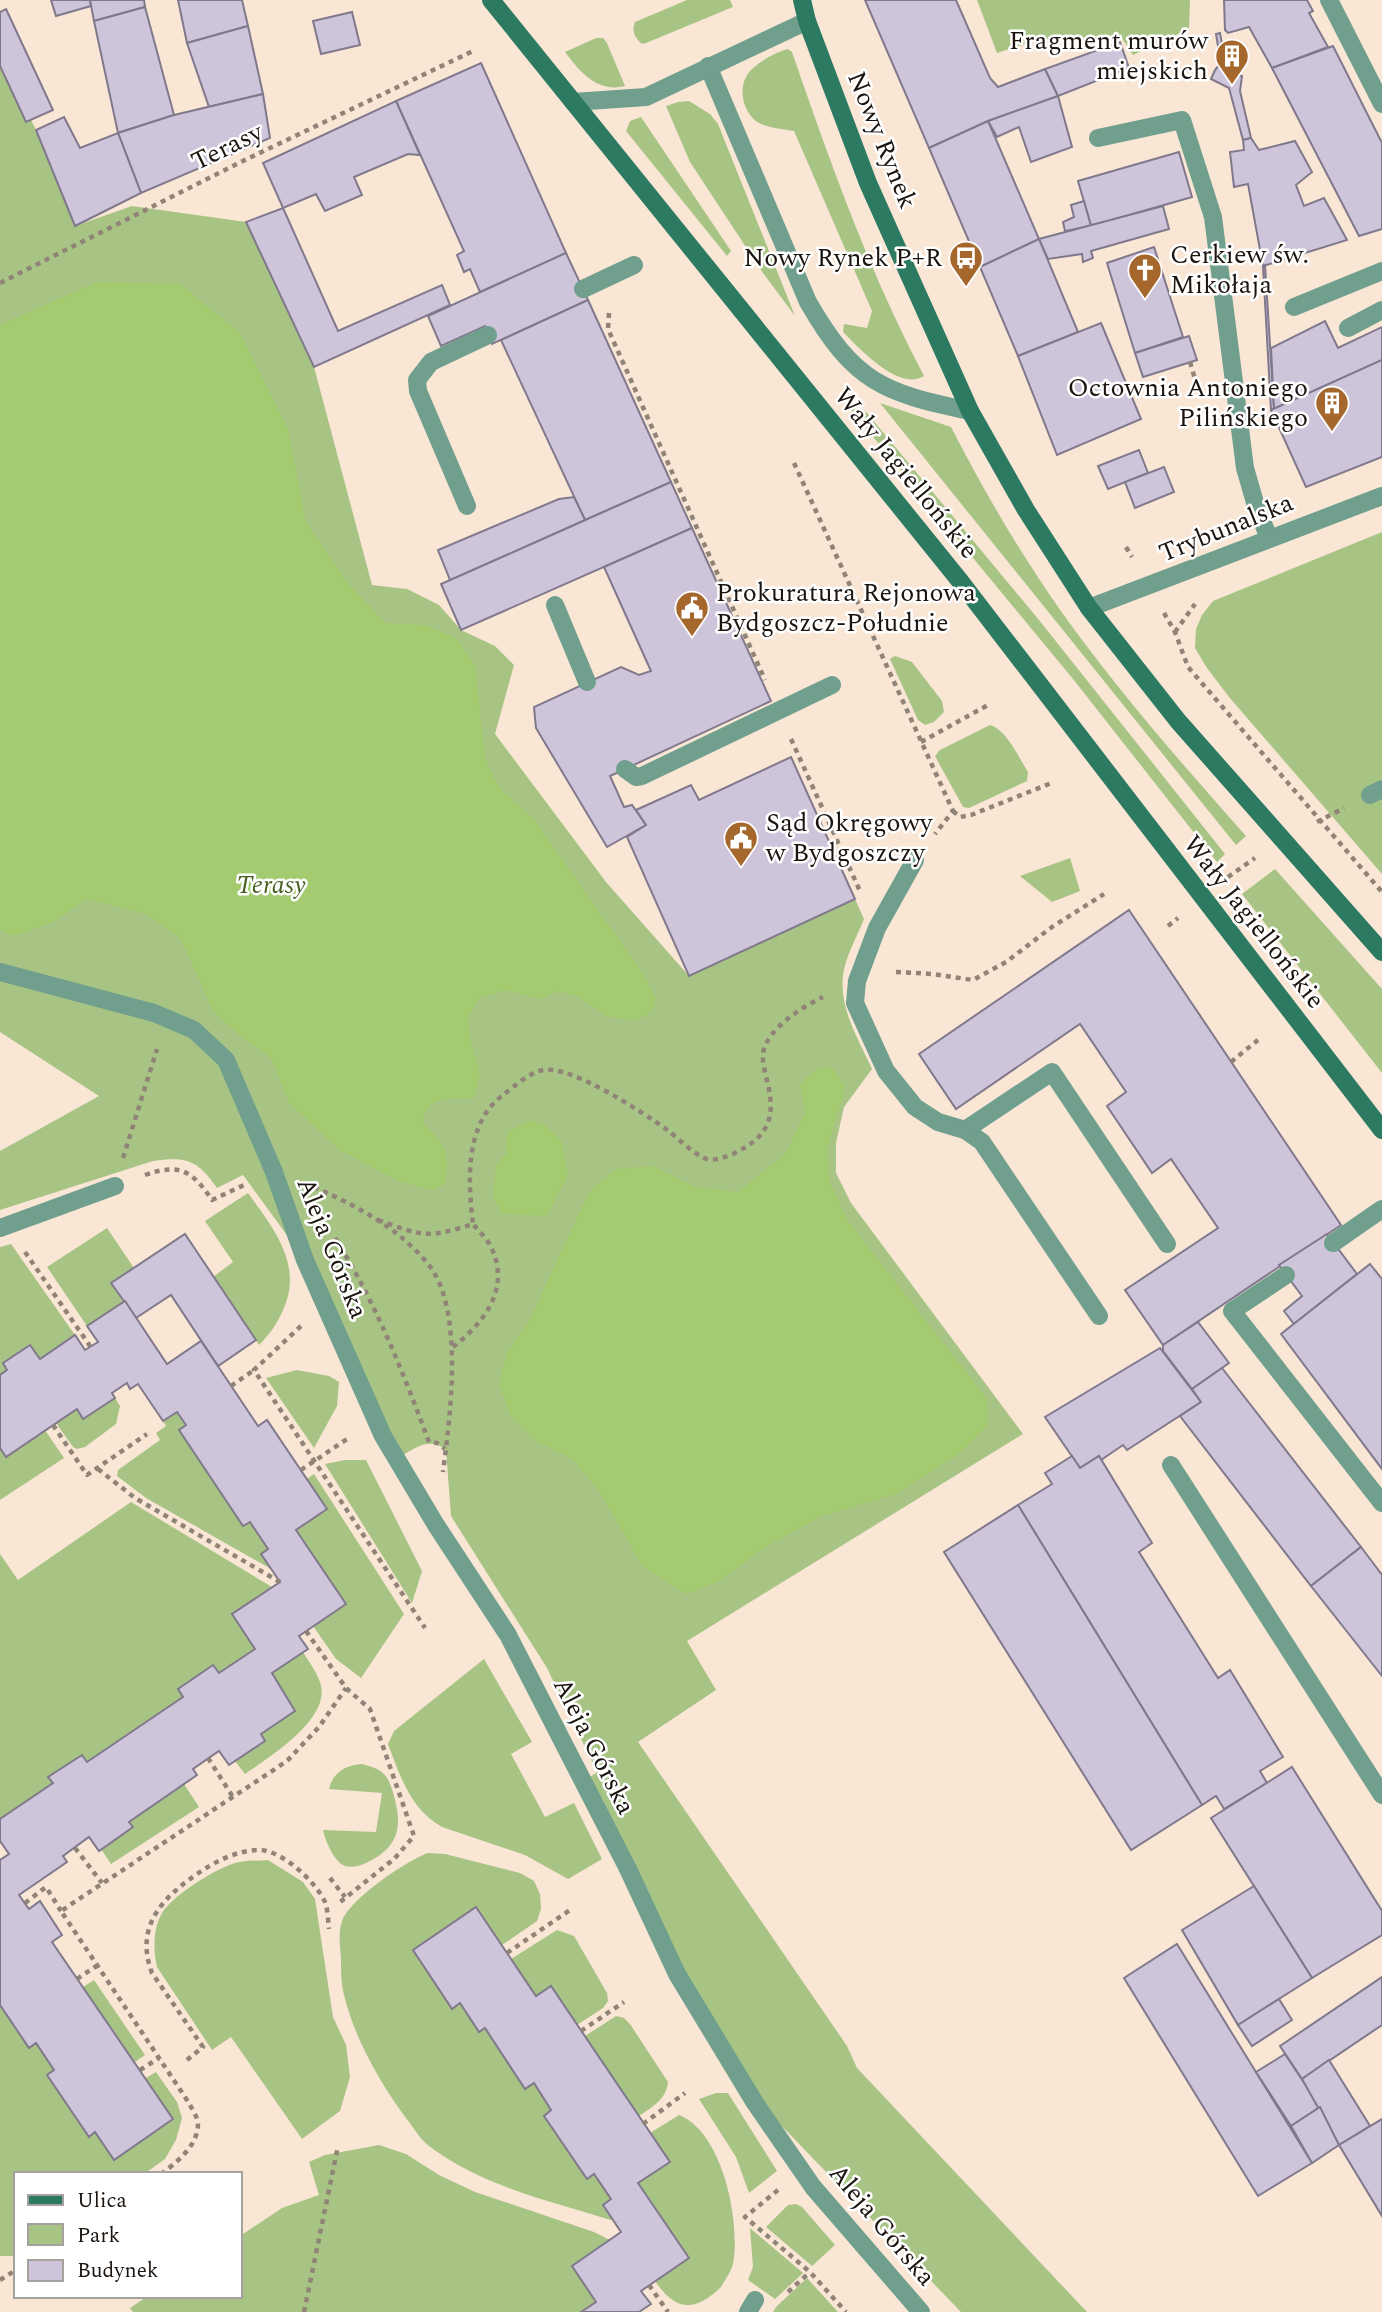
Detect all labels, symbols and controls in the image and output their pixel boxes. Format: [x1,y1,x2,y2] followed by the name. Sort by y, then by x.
[1009,21,1209,91] place label: Fragment murów miejskich
[1213,37,1251,86] building icon: Fragment murów miejskich
[836,65,928,215] street label: Nowy Rynek
[184,112,271,182] street label: Terasy
[1170,235,1309,305] place label: Cerkiew św. Mikołaja
[743,238,943,278] place label: Nowy Rynek P+R
[947,239,985,288] bus stop icon: Nowy Rynek P+R
[1126,251,1164,300] church icon: Cerkiew św. Mikołaja
[1068,368,1308,438] place label: Octownia Antoniego Pilińskiego
[824,378,988,568] street label: Wały Jagiellońskie
[1313,384,1351,433] building icon: Octownia Antoniego Pilińskiego
[1153,483,1300,573] street label: Trybunalska
[716,573,976,643] place label: Prokuratura Rejonowa Bydgoszcz-Południe
[673,589,711,638] public building icon: Prokuratura Rejonowa Bydgoszcz-Południe
[765,803,934,873] place label: Sąd Okręgowy w Bydgoszczy
[722,819,760,868] public building icon: Sąd Okręgowy w Bydgoszczy
[1173,826,1335,1018] street label: Wały Jagiellońskie
[236,865,306,905] park label: Terasy
[286,1171,379,1325] street label: Aleja Górska
[542,1670,646,1822] street label: Aleja Górska
[819,2155,945,2295] street label: Aleja Górska
[14,2172,242,2298] legend
[77,2185,128,2217] text: Ulica
[77,2220,121,2252] text: Park
[77,2255,159,2287] text: Budynek

